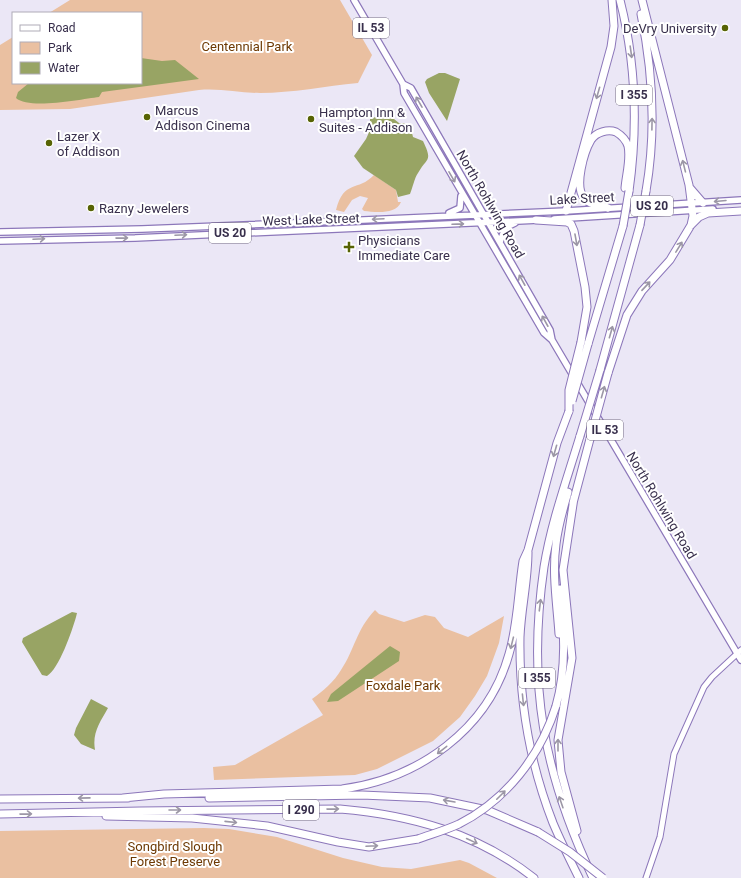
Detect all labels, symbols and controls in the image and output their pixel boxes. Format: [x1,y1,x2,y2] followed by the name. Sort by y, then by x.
[12,12,142,84] legend
[353,18,389,38] road number: IL 53
[48,21,76,35] text: Road
[623,21,717,36] place label: DeVry University
[720,23,730,33] marker: DeVry University
[202,39,293,54] park label: Centennial Park
[48,41,73,55] text: Park
[627,45,635,58] one-way arrow
[48,61,79,75] text: Water
[616,85,652,105] road number: I 355
[594,86,601,99] one-way arrow
[415,96,423,108] one-way arrow
[155,103,250,133] place label: Marcus Addison Cinema
[319,105,413,135] place label: Hampton Inn & Suites - Addison
[142,112,152,122] marker: Marcus Addison Cinema
[306,114,316,124] marker: Hampton Inn & Suites - Addison
[648,118,656,131] one-way arrow
[57,129,120,159] place label: Lazer X of Addison
[44,138,54,148] marker: Lazer X of Addison
[454,148,528,261] street label: North Rohlwing Road
[680,159,687,172] one-way arrow
[448,171,456,183] one-way arrow
[549,189,615,208] street label: Lake Street
[631,196,673,216] road number: US 20
[714,198,727,205] one-way arrow
[99,201,189,216] place label: Razny Jewelers
[86,203,96,213] marker: Razny Jewelers
[262,210,360,229] street label: West Lake Street
[372,215,385,223] one-way arrow
[451,220,464,228] one-way arrow
[209,223,251,243] road number: US 20
[174,232,187,239] one-way arrow
[358,233,450,263] place label: Physicians Immediate Care
[573,233,581,246] one-way arrow
[115,234,128,242] one-way arrow
[32,236,45,243] one-way arrow
[343,241,355,253] marker: Physicians Immediate Care
[675,241,683,253] one-way arrow
[518,274,526,286] one-way arrow
[641,281,650,291] one-way arrow
[541,315,549,327] one-way arrow
[608,326,615,339] one-way arrow
[600,386,607,399] one-way arrow
[587,420,623,440] road number: IL 53
[551,445,558,458] one-way arrow
[624,449,699,562] street label: North Rohlwing Road
[536,599,544,612] one-way arrow
[508,636,515,649] one-way arrow
[519,668,555,688] road number: I 355
[366,678,441,693] park label: Foxdale Park
[520,694,527,707] one-way arrow
[554,739,562,752] one-way arrow
[437,745,448,754] one-way arrow
[496,790,506,800] one-way arrow
[78,794,91,802] one-way arrow
[443,797,456,805] one-way arrow
[557,797,565,809] one-way arrow
[283,800,319,820] road number: I 290
[326,805,339,813] one-way arrow
[168,806,181,814] one-way arrow
[19,810,32,818] one-way arrow
[224,819,237,826] one-way arrow
[466,838,478,845] one-way arrow
[128,839,222,869] park label: Songbird Slough Forest Preserve
[365,842,378,849] one-way arrow

